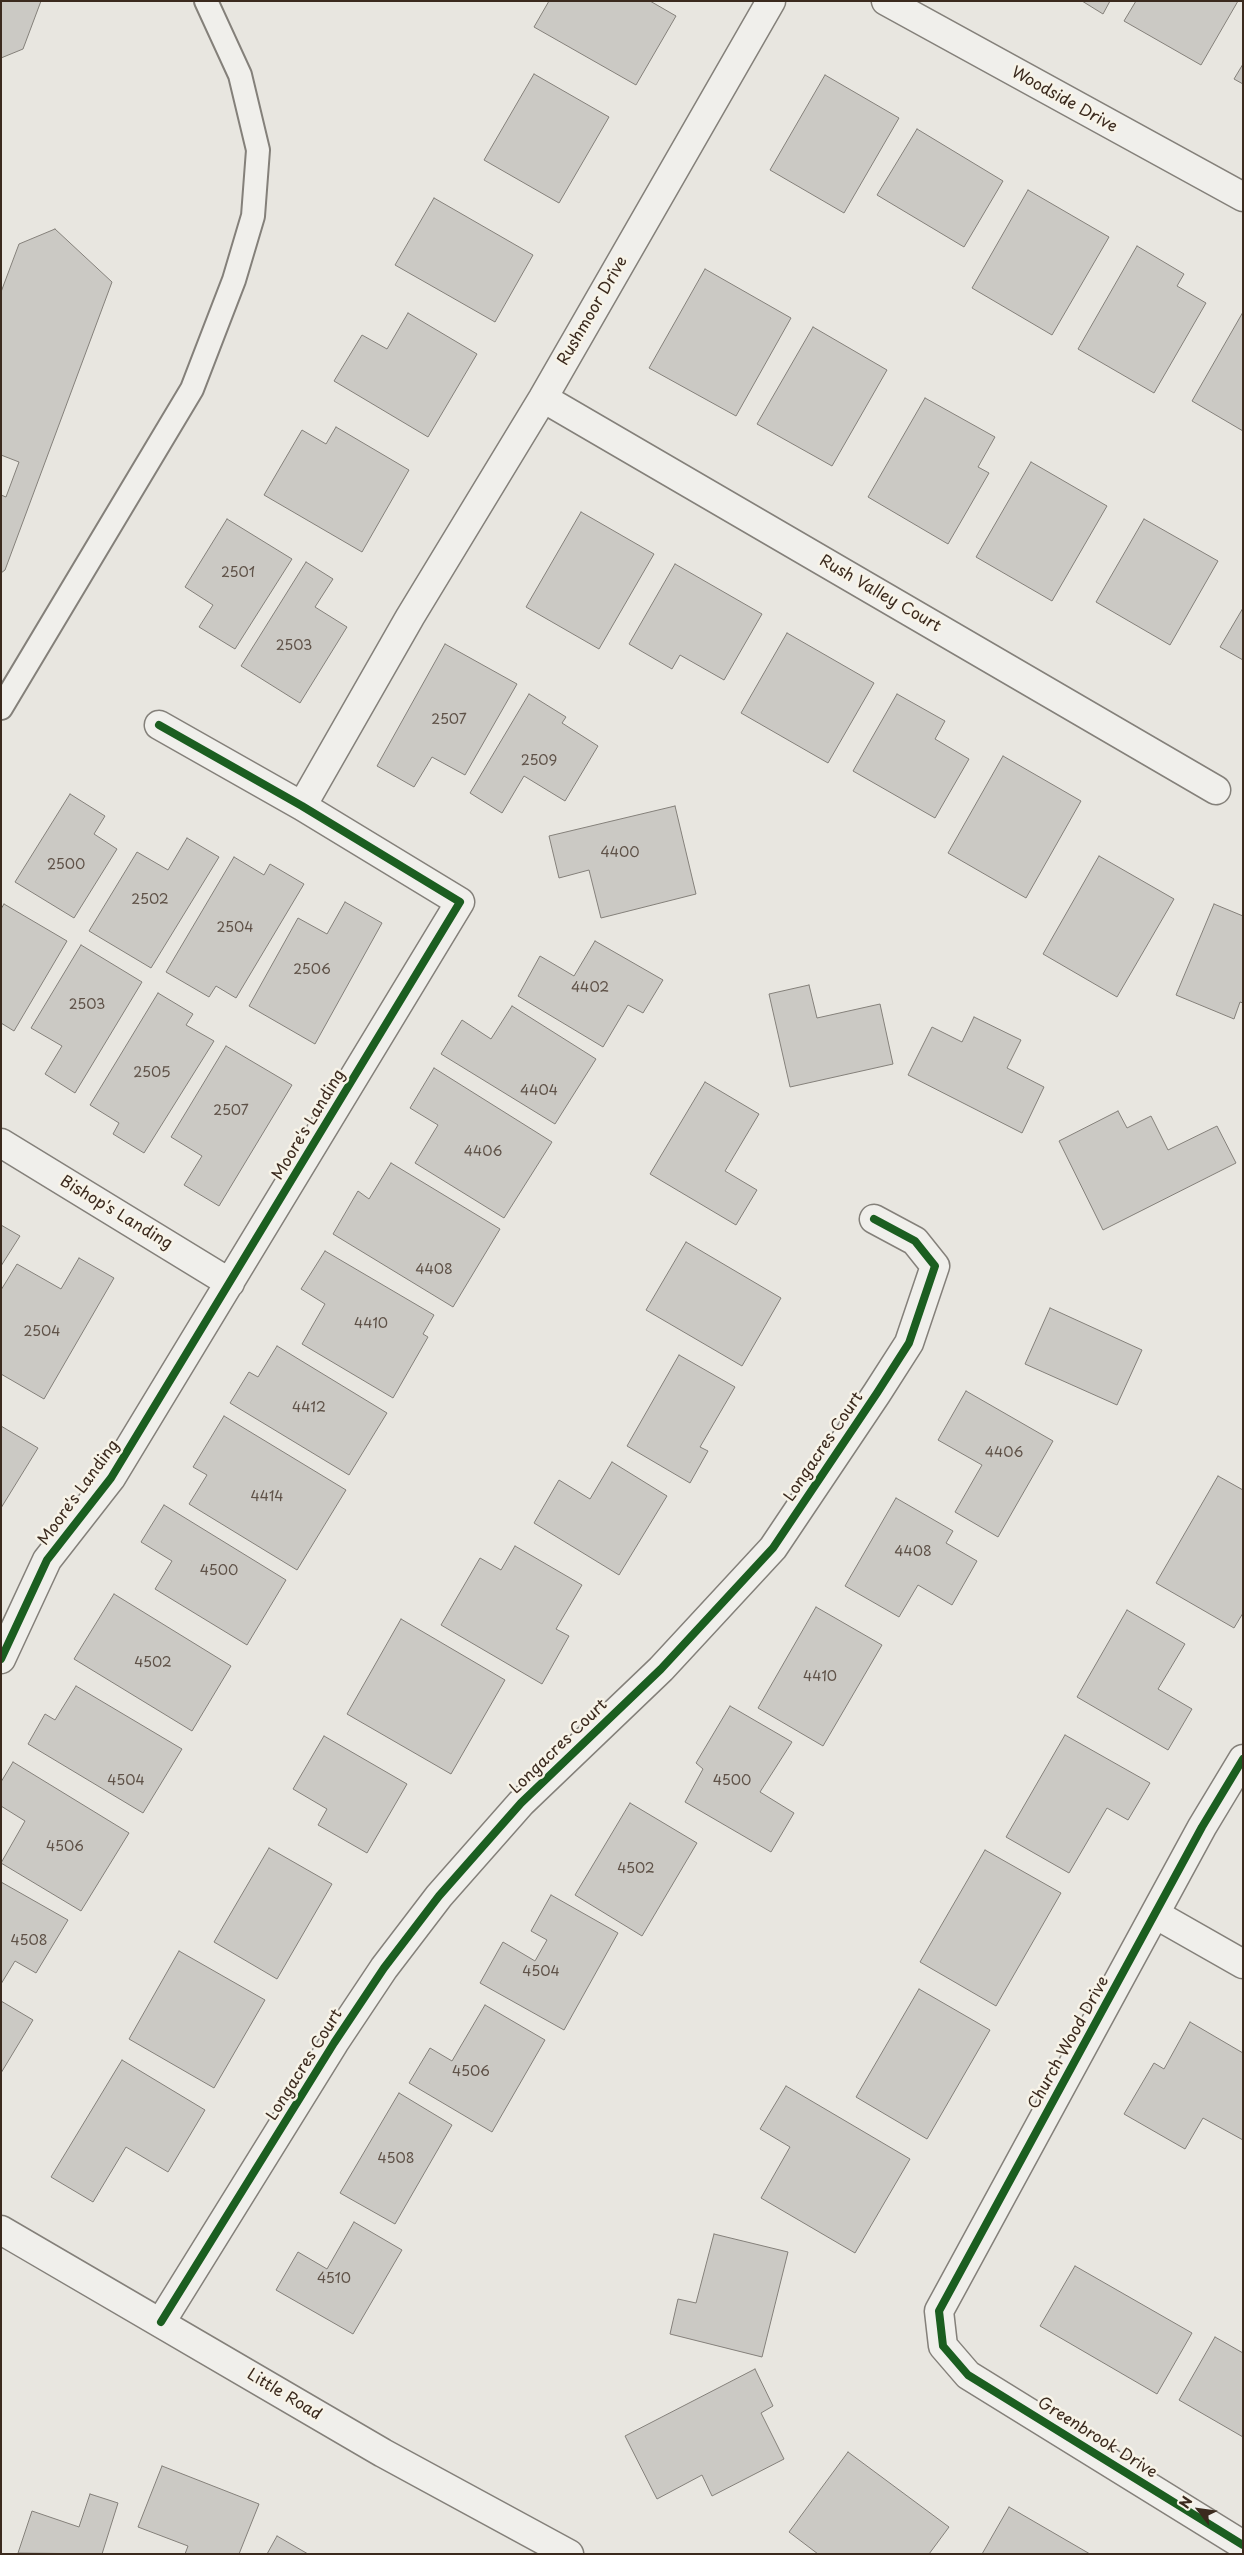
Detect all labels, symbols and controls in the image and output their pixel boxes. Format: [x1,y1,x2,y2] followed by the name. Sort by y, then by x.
[1008,63,1120,137] street label: Woodside Drive
[554,253,632,369] street label: Rushmoor Drive
[816,551,944,637] street label: Rush Valley Court
[221,565,255,581] house number: 2501
[276,638,312,654] house number: 2503
[431,712,467,728] house number: 2507
[521,753,557,769] house number: 2509
[600,845,640,861] house number: 4400
[47,857,85,873] house number: 2500
[131,892,169,908] house number: 2502
[216,920,254,936] house number: 2504
[293,962,331,978] house number: 2506
[571,980,609,996] house number: 4402
[69,997,105,1013] house number: 2503
[133,1065,171,1081] house number: 2505
[269,1066,349,1184] street label: Moore's Landing
[520,1083,558,1099] house number: 4404
[213,1103,249,1119] house number: 2507
[464,1144,502,1160] house number: 4406
[56,1172,176,1254] street label: Bishop's Landing
[415,1262,453,1278] house number: 4408
[354,1316,388,1332] house number: 4410
[23,1324,61,1340] house number: 2504
[780,1389,868,1505] street label: Longacres Court
[292,1400,326,1416] house number: 4412
[34,1437,124,1549] street label: Moore's Landing
[985,1445,1023,1461] house number: 4406
[250,1489,284,1505] house number: 4414
[894,1544,932,1560] house number: 4408
[200,1563,238,1579] house number: 4500
[134,1655,172,1671] house number: 4502
[803,1669,837,1685] house number: 4410
[506,1696,612,1798] street label: Longacres Court
[107,1773,145,1789] house number: 4504
[713,1773,751,1789] house number: 4500
[46,1839,84,1855] house number: 4506
[617,1861,655,1877] house number: 4502
[11,1933,47,1949] house number: 4508
[522,1964,560,1980] house number: 4504
[1024,1973,1114,2113] street label: Church Wood Drive
[263,2006,347,2124] street label: Longacres Court
[452,2064,490,2080] house number: 4506
[378,2151,414,2167] house number: 4508
[317,2271,351,2287] house number: 4510
[243,2365,325,2425] street label: Little Road
[1034,2393,1160,2483] street label: Greenbrook Drive
[1174,2485,1224,2535] north arrow
[1174,2492,1197,2512] text: N

